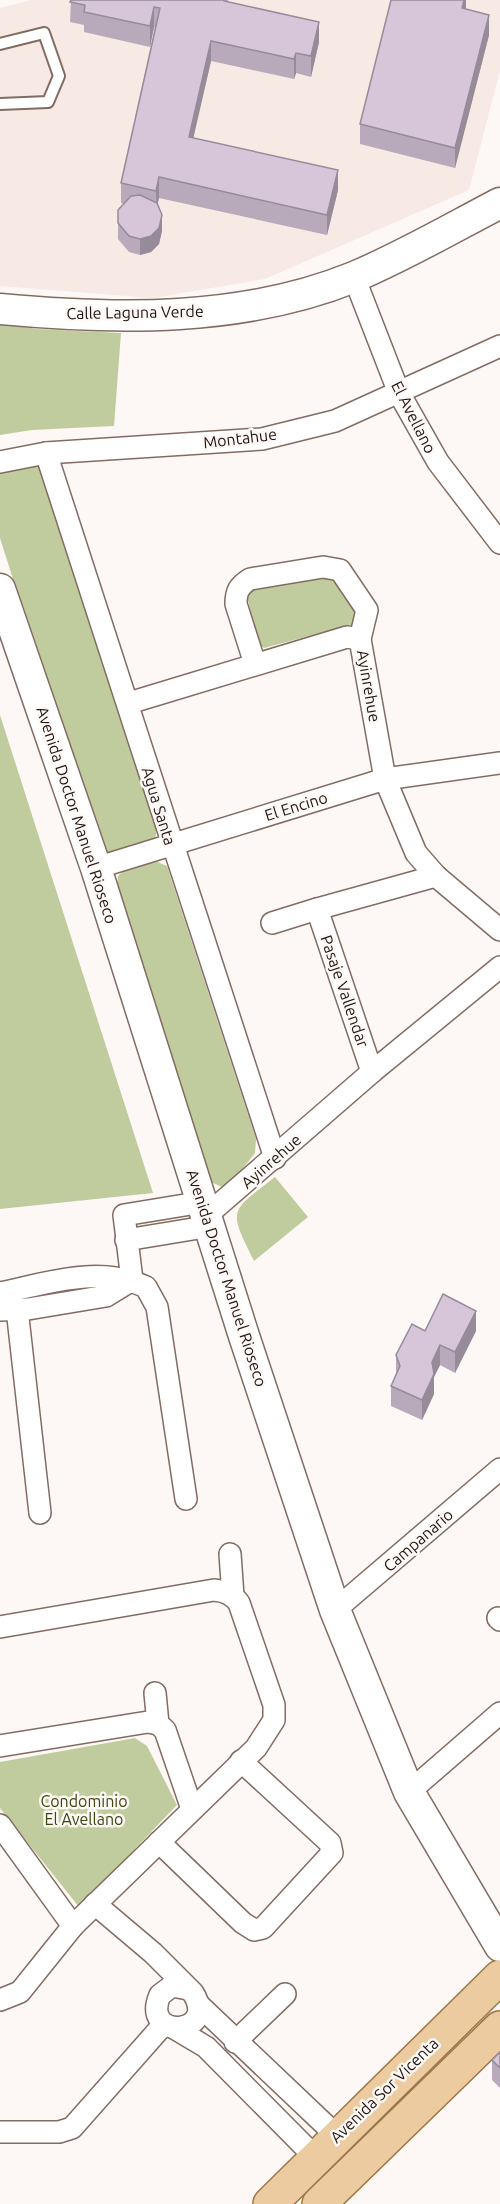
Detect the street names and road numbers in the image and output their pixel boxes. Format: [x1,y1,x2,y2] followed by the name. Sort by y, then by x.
[66,302,204,322] street label: Calle Laguna Verde
[388,378,440,456] street label: El Avellano
[202,425,278,451] street label: Montahue
[354,648,384,724] street label: Ayinrehue
[33,704,121,926] street label: Avenida Doctor Manuel Rioseco
[139,765,179,847] street label: Agua Santa
[262,788,330,824] street label: El Encino
[317,933,373,1049] street label: Pasaje Vallendar
[238,1130,304,1192] street label: Ayinrehue
[183,1167,271,1389] street label: Avenida Doctor Manuel Rioseco
[380,1505,456,1575] street label: Campanario
[326,2034,442,2146] street label: Avenida Sor Vicenta

